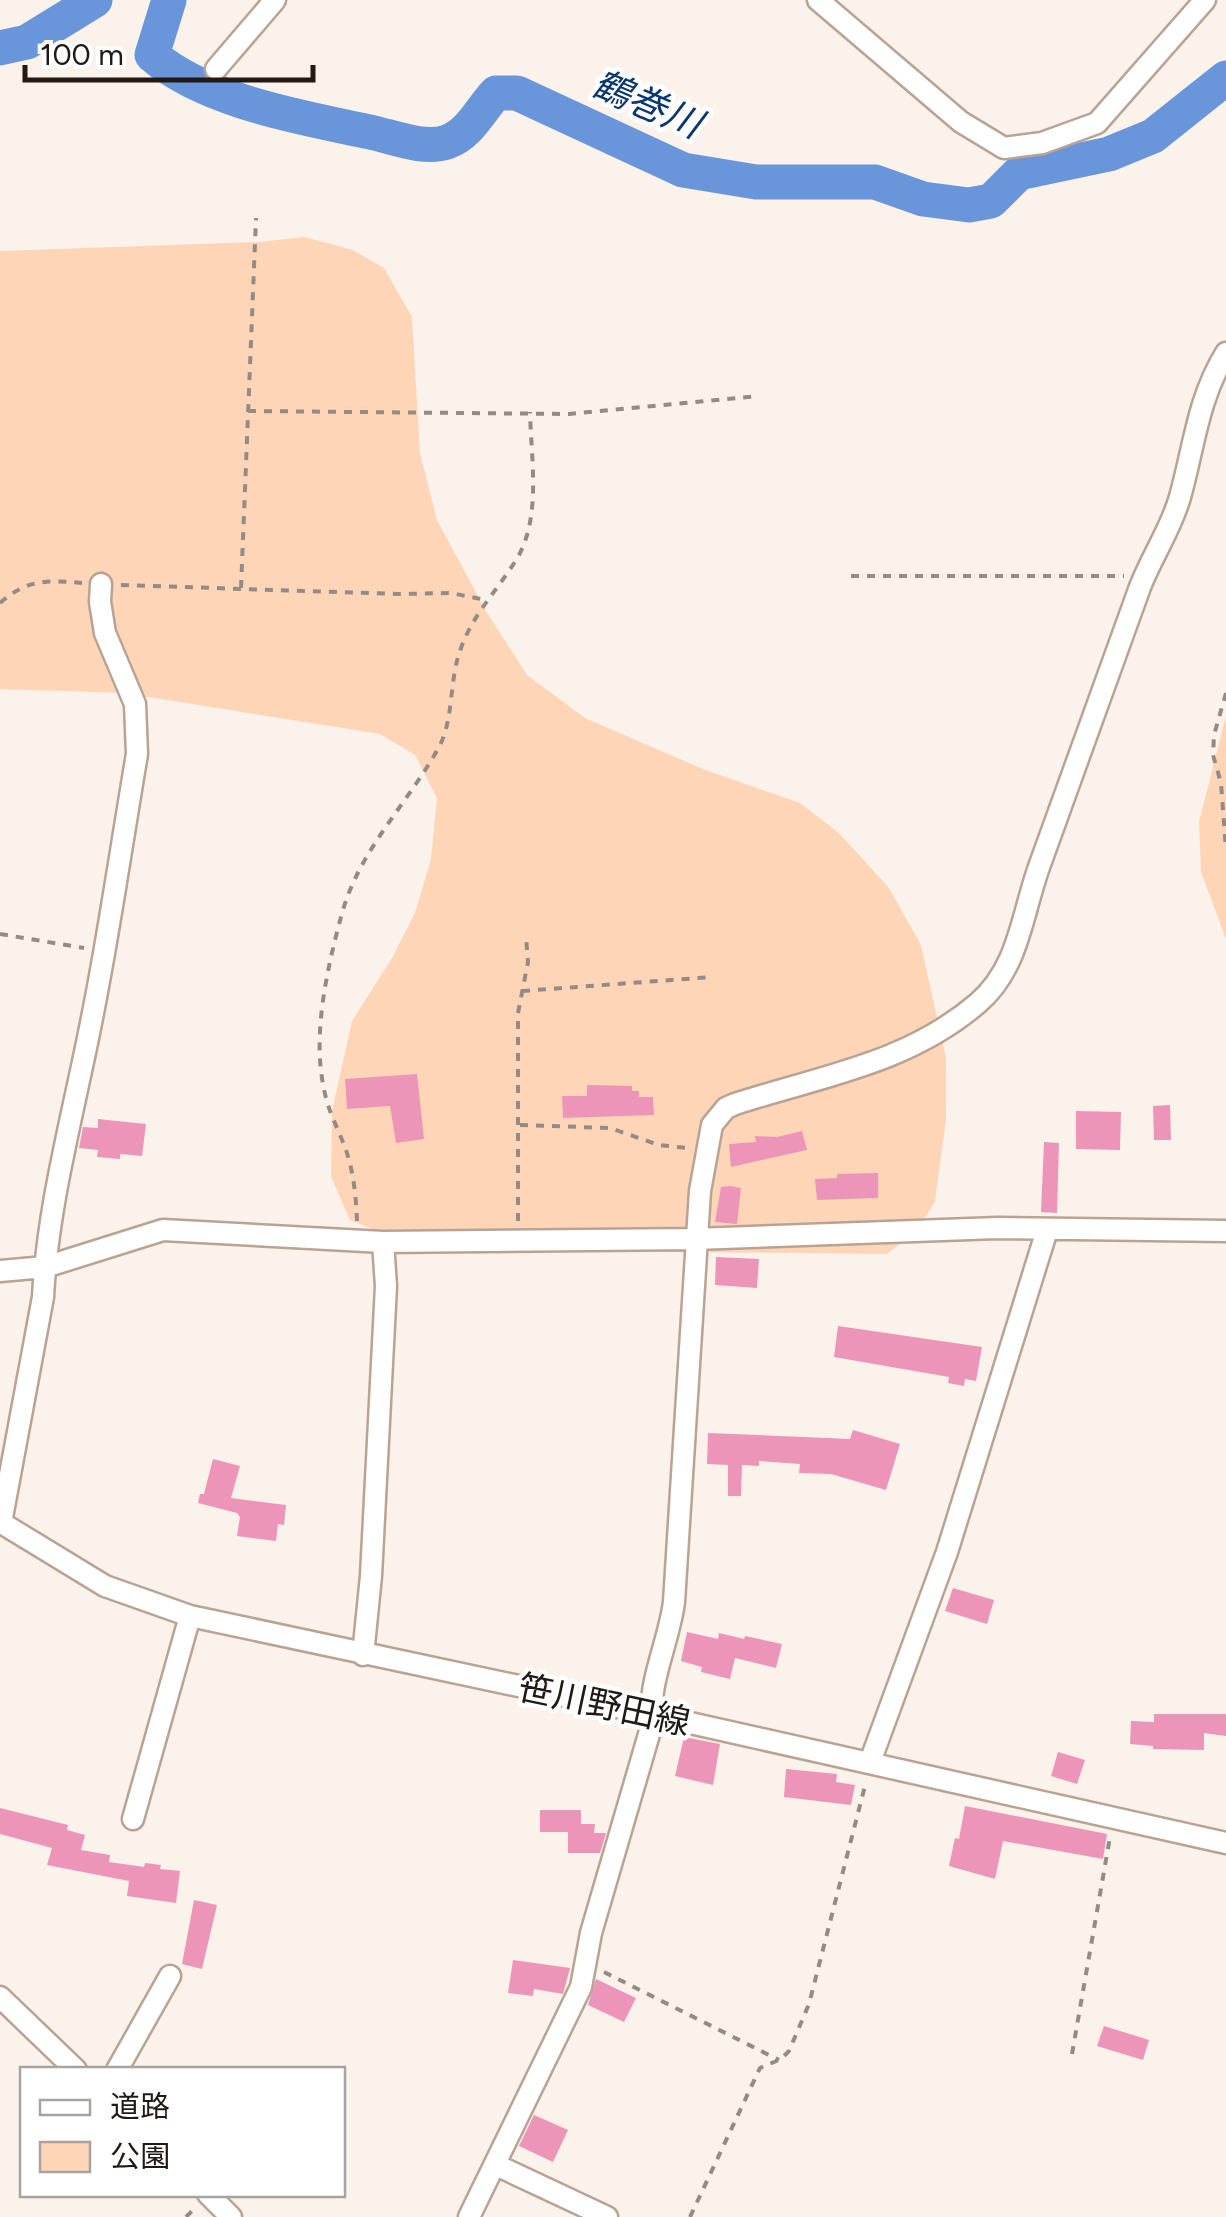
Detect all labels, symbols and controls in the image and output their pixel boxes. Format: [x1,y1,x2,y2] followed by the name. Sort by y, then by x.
[25,20,312,82] scale bar
[40,36,124,73] text: 100 m
[586,61,712,149] water label: 鶴巻川
[514,1666,694,1744] street label: 笹川野田線
[20,2067,345,2197] legend
[110,2088,170,2125] text: 道路
[110,2138,170,2175] text: 公園

